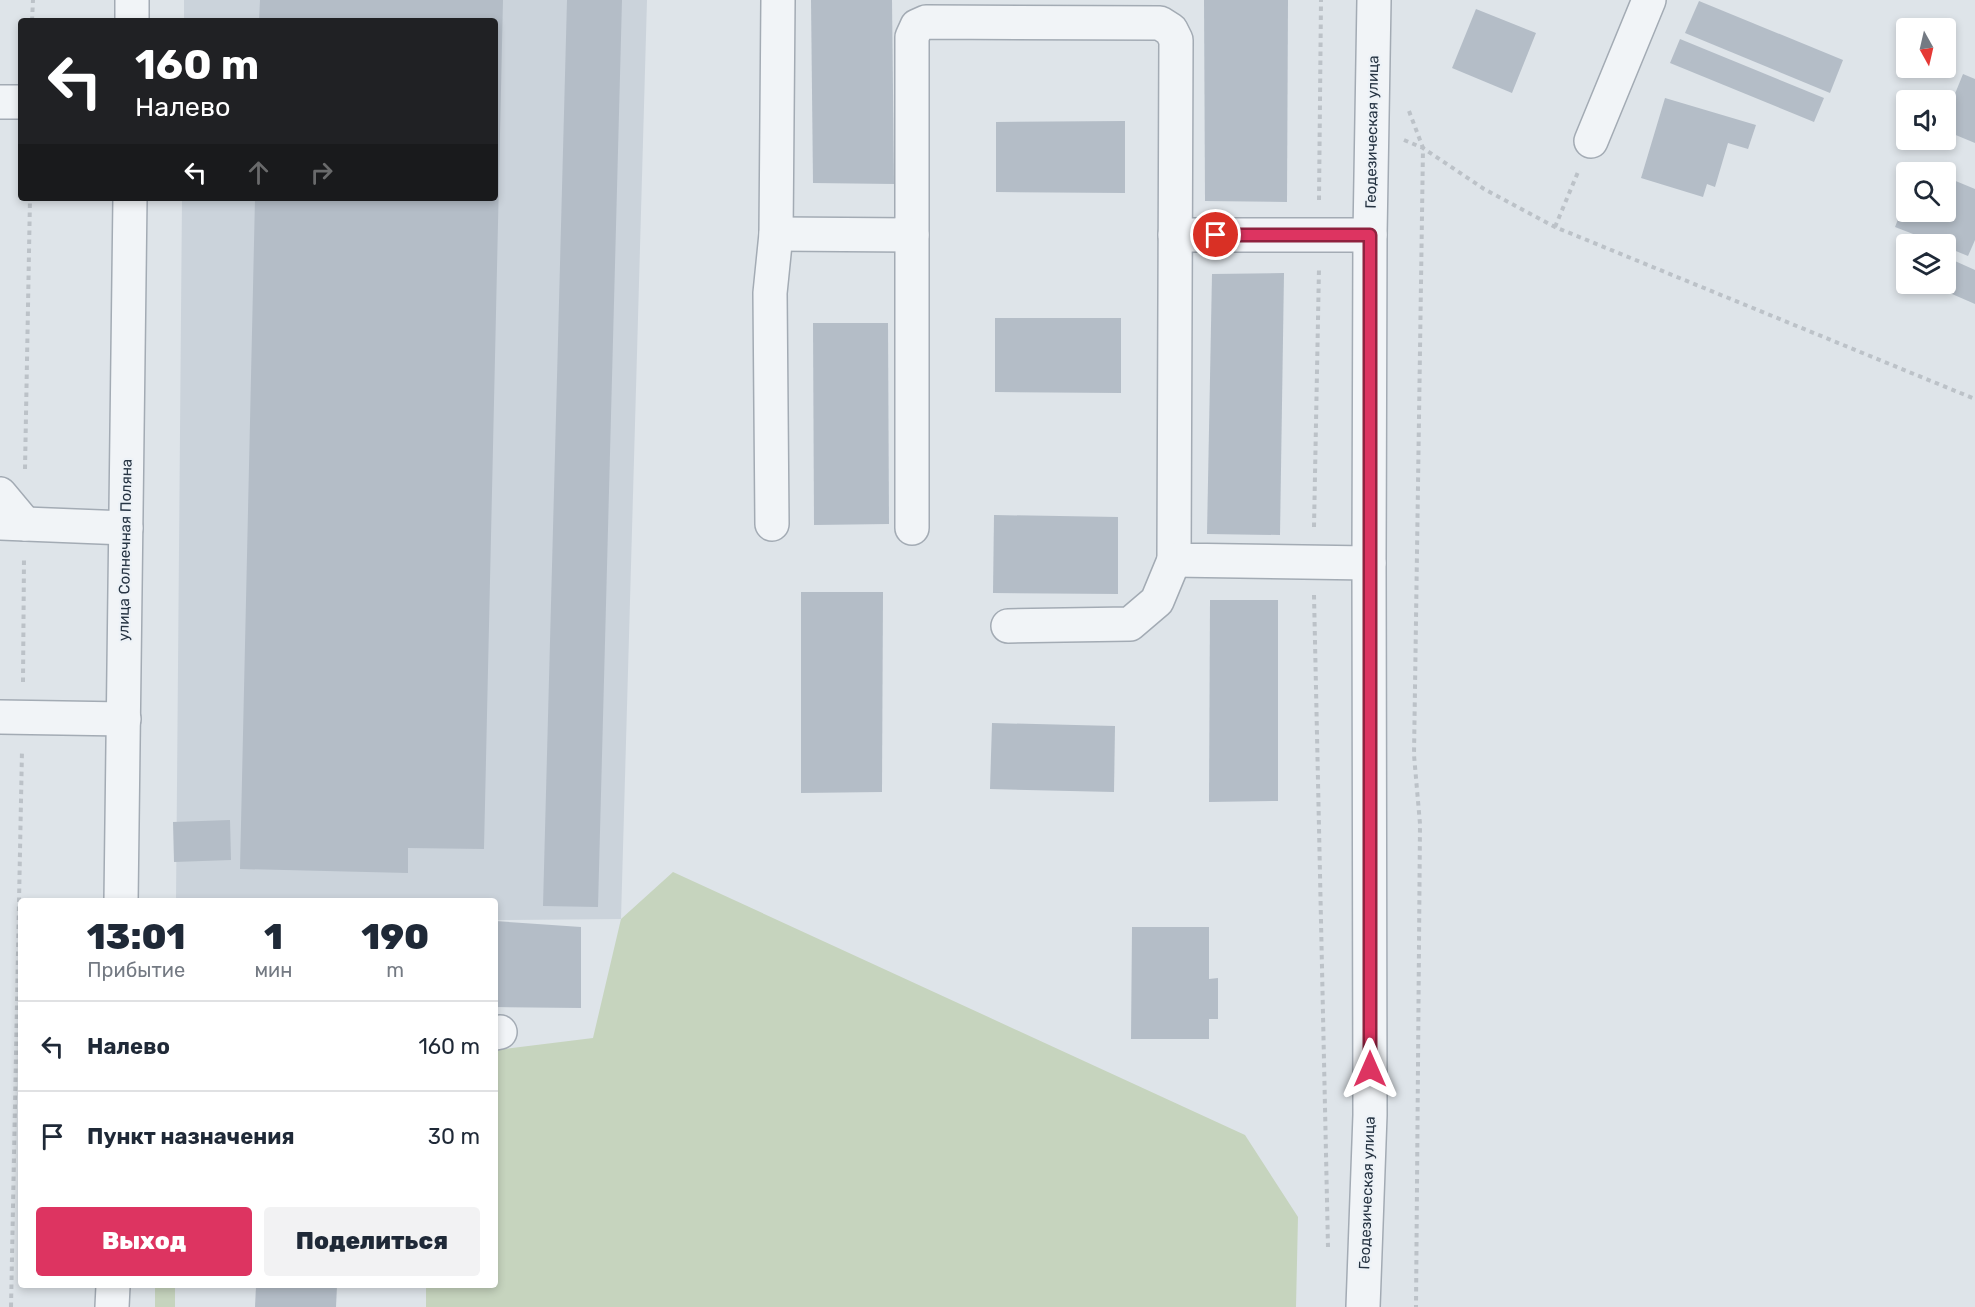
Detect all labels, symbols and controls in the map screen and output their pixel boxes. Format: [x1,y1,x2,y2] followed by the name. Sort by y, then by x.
[1896,18,1956,78] north arrow
[1896,18,1956,294] map controls
[135,40,259,90] text: 160 m
[36,42,114,120] icon: left
[1362,55,1382,209] street label: Геодезическая улица
[1896,90,1956,150] button: sound
[135,91,231,123] text: Налево
[179,156,212,189] icon: left
[242,156,275,189] icon: ahead
[305,156,338,189] icon: right
[1896,162,1956,222] button: search
[1190,209,1241,260] pin
[1199,218,1232,251] icon: arrive
[1896,234,1956,294] button: layers
[114,459,136,641] street label: улица Солнечная Поляна
[87,915,186,958] text: 13:01
[264,915,283,958] text: 1
[361,915,429,958] text: 190
[87,958,185,982] text: Прибытие
[254,958,292,982] text: мин
[386,958,404,982] text: m
[36,1030,69,1063] icon: left
[87,1033,170,1060] text: Налево
[418,1033,480,1060] text: 160 m
[1338,1037,1402,1101] position arrow
[1355,1116,1379,1270] street label: Геодезическая улица
[36,1120,69,1153] icon: arrive
[87,1123,295,1150] text: Пункт назначения
[428,1123,480,1150] text: 30 m
[36,1207,252,1276] button: Выход
[264,1207,480,1276] button: Поделиться

